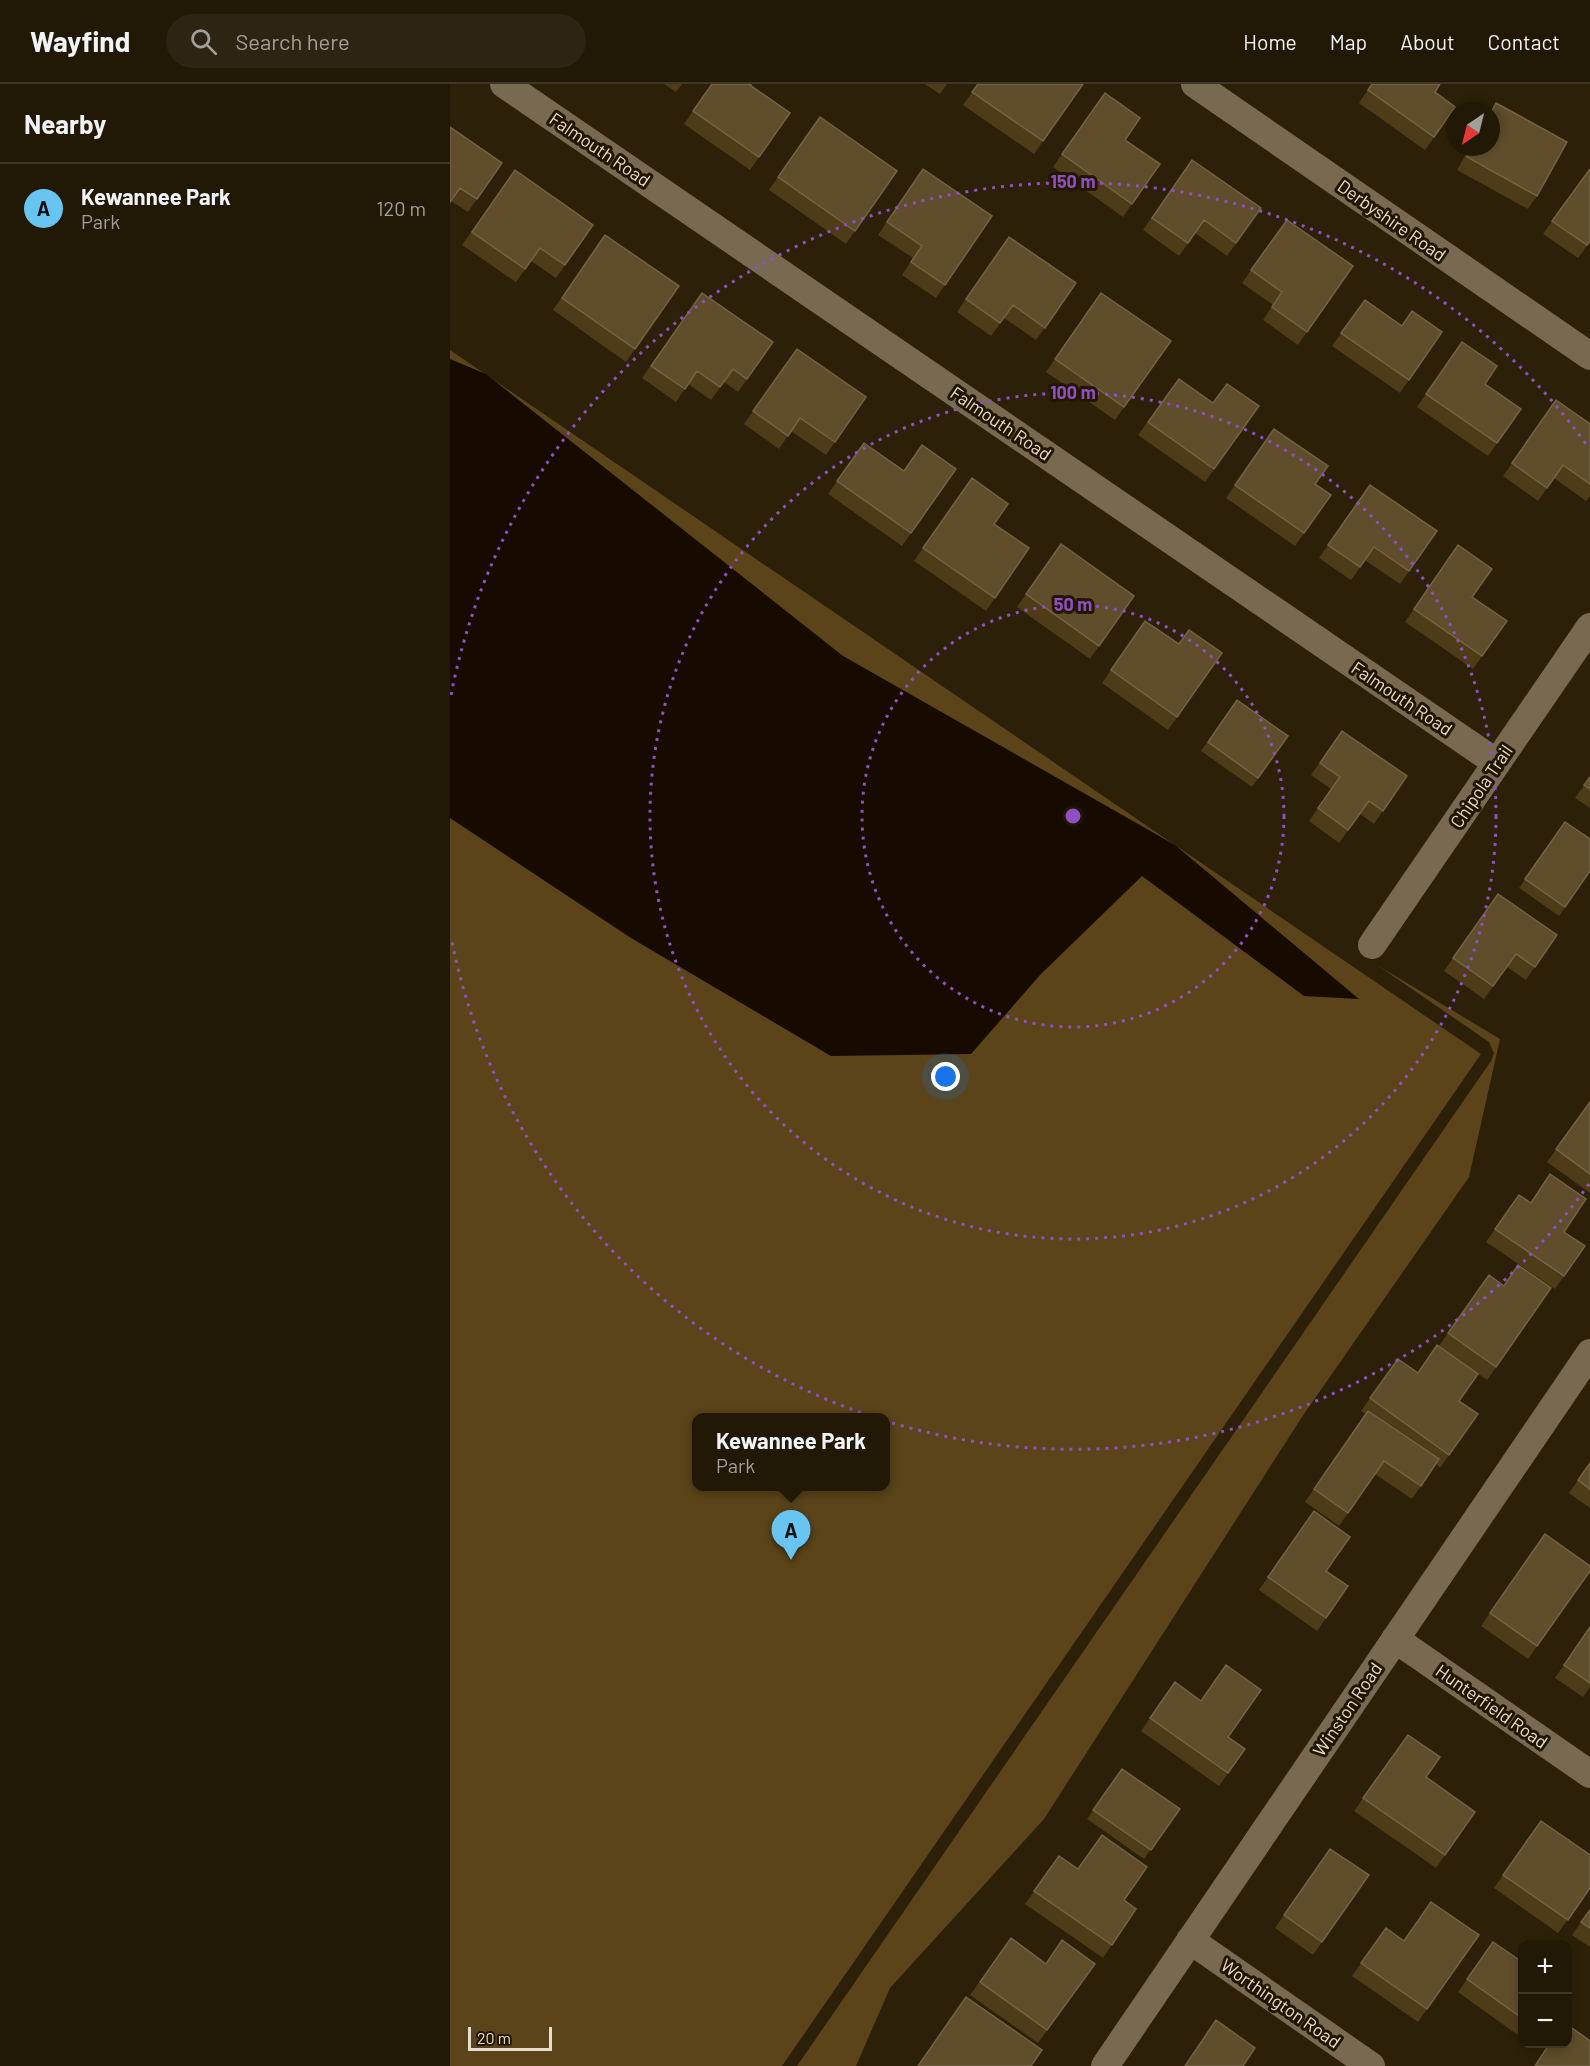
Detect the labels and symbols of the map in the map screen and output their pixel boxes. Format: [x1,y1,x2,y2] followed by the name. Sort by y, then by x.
[1446,102,1500,156] north arrow
[545,107,655,191] street label: Falmouth Road
[1051,170,1095,192] text: 150 m
[1334,175,1450,265] street label: Derbyshire Road
[946,381,1056,465] street label: Falmouth Road
[1050,381,1096,403] text: 100 m
[1054,593,1092,615] text: 50 m
[1347,656,1457,740] street label: Falmouth Road
[1445,740,1517,832] street label: Chipola Trail
[1063,806,1083,826] centre of rings
[931,1062,960,1091] your location
[772,1510,810,1560] pin: A
[1308,1658,1386,1760] street label: Winston Road
[1432,1659,1552,1753] street label: Hunterfield Road
[1217,1954,1345,2052] street label: Worthington Road
[468,2024,552,2052] scale bar

